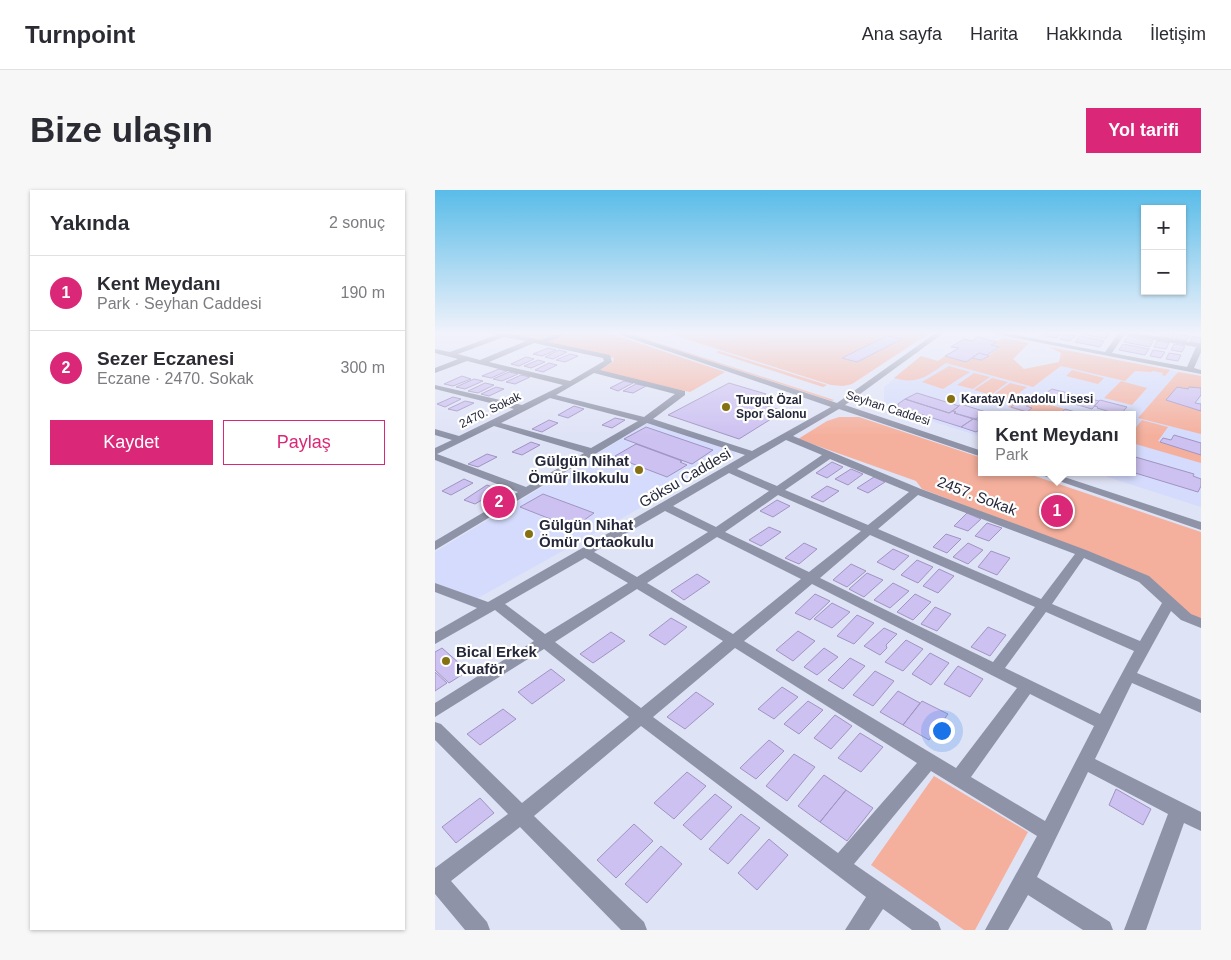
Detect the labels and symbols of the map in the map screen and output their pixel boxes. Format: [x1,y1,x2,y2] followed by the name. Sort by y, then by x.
[844,388,932,428] street label: Seyhan Caddesi
[457,389,524,431] street label: 2470. Sokak
[736,392,807,421] place label: Turgut Özal Spor Salonu
[961,392,1093,406] place label: Karatay Anadolu Lisesi
[945,393,957,405] marker: Karatay Anadolu Lisesi
[720,401,732,413] marker: Turgut Özal Spor Salonu
[636,445,733,511] street label: Göksu Caddesi
[528,452,629,486] place label: Gülgün Nihat Ömür İlkokulu
[633,464,645,476] marker: Gülgün Nihat Ömür İlkokulu
[935,473,1020,519] street label: 2457. Sokak
[483,483,515,521] pin: 2
[1041,492,1073,530] pin: 1
[539,516,654,550] place label: Gülgün Nihat Ömür Ortaokulu
[523,528,535,540] marker: Gülgün Nihat Ömür Ortaokulu
[456,643,538,677] place label: Bical Erkek Kuaför
[440,655,452,667] marker: Bical Erkek Kuaför
[929,718,955,744] your location

